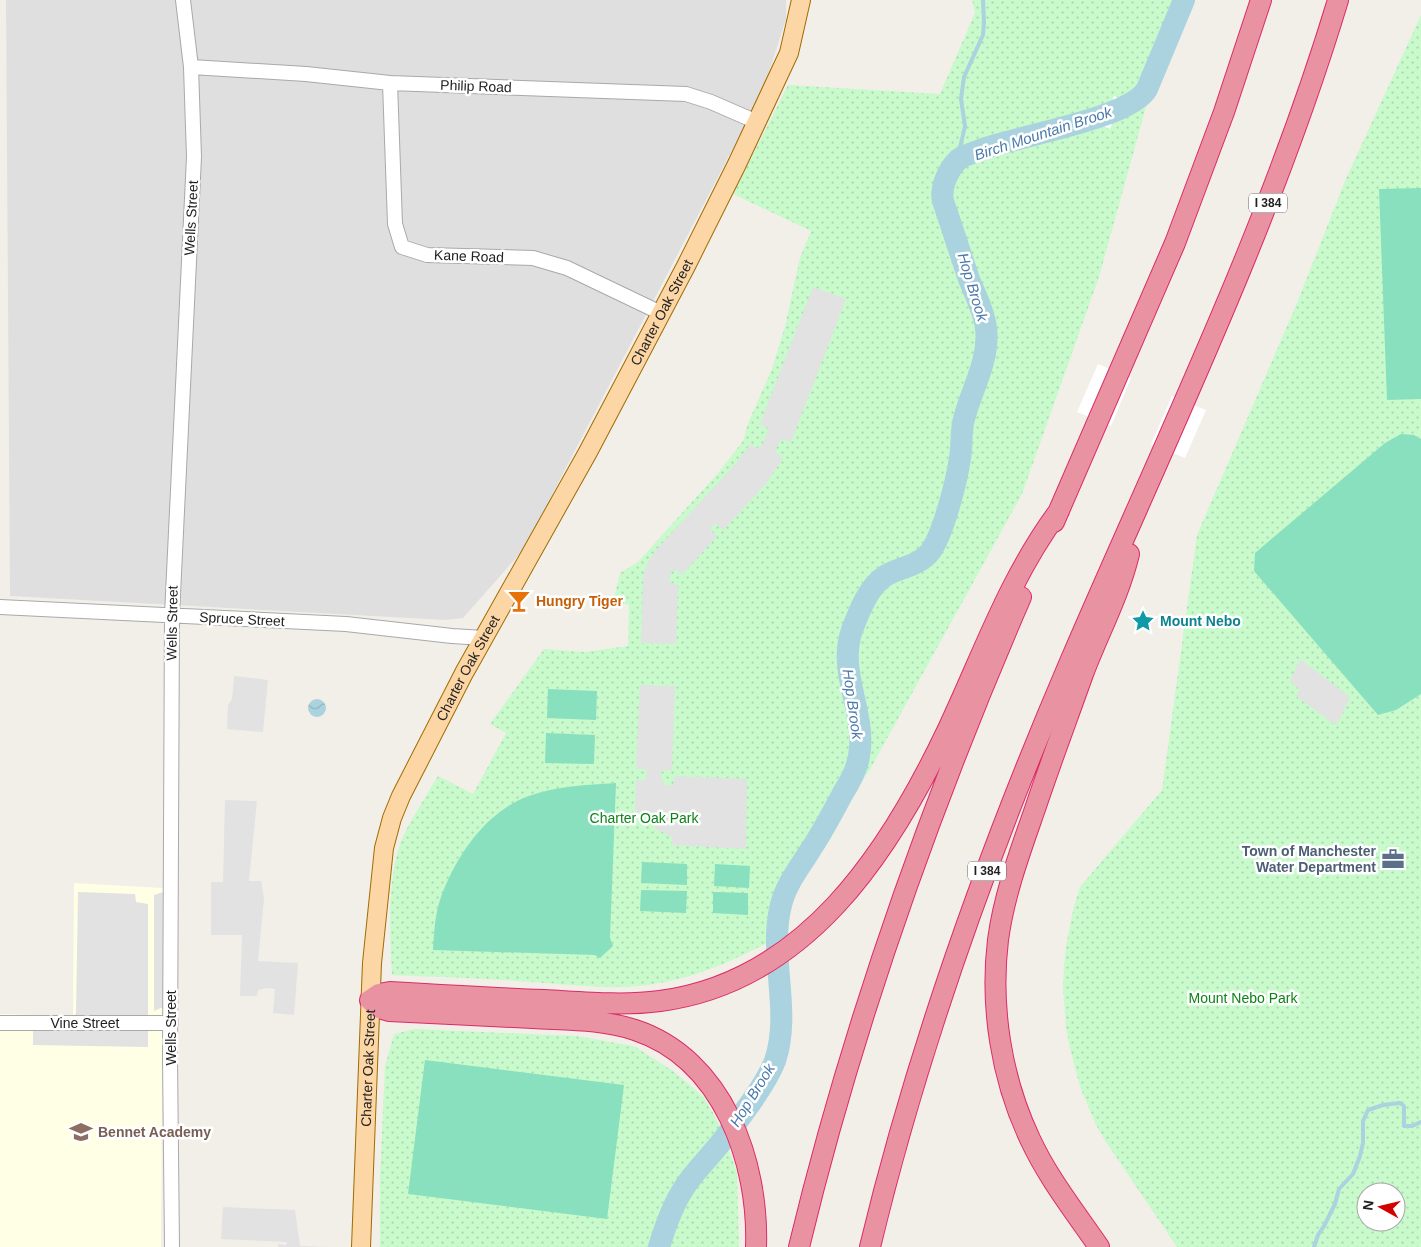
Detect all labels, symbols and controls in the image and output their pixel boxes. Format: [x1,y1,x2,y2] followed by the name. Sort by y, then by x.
[440,77,512,95] street label: Philip Road
[972,102,1115,163] water label: Birch Mountain Brook
[181,180,201,256] street label: Wells Street
[1249,194,1287,212] road number: I 384
[434,247,504,265] street label: Kane Road
[955,251,992,325] water label: Hop Brook
[627,257,696,368] street label: Charter Oak Street
[163,585,181,661] street label: Wells Street
[506,588,532,614] bar icon: Hungry Tiger
[536,593,623,609] place label: Hungry Tiger
[1130,608,1156,634] place icon: Mount Nebo
[199,609,285,629] street label: Spruce Street
[433,612,503,724] street label: Charter Oak Street
[1160,613,1241,629] place label: Mount Nebo
[840,668,867,742] water label: Hop Brook
[590,810,699,826] park label: Charter Oak Park
[1242,843,1377,875] place label: Town of Manchester Water Department
[1380,846,1406,872] office icon: Town of Manchester Water Department
[968,861,1006,880] road number: I 384
[163,990,179,1066] street label: Wells Street
[1189,990,1298,1006] park label: Mount Nebo Park
[358,1009,378,1127] street label: Charter Oak Street
[50,1015,120,1031] street label: Vine Street
[726,1059,779,1130] water label: Hop Brook
[68,1119,94,1145] school or university icon: Bennet Academy
[98,1124,211,1140] place label: Bennet Academy
[1356,1182,1406,1232] north arrow
[1359,1199,1377,1211] text: N

